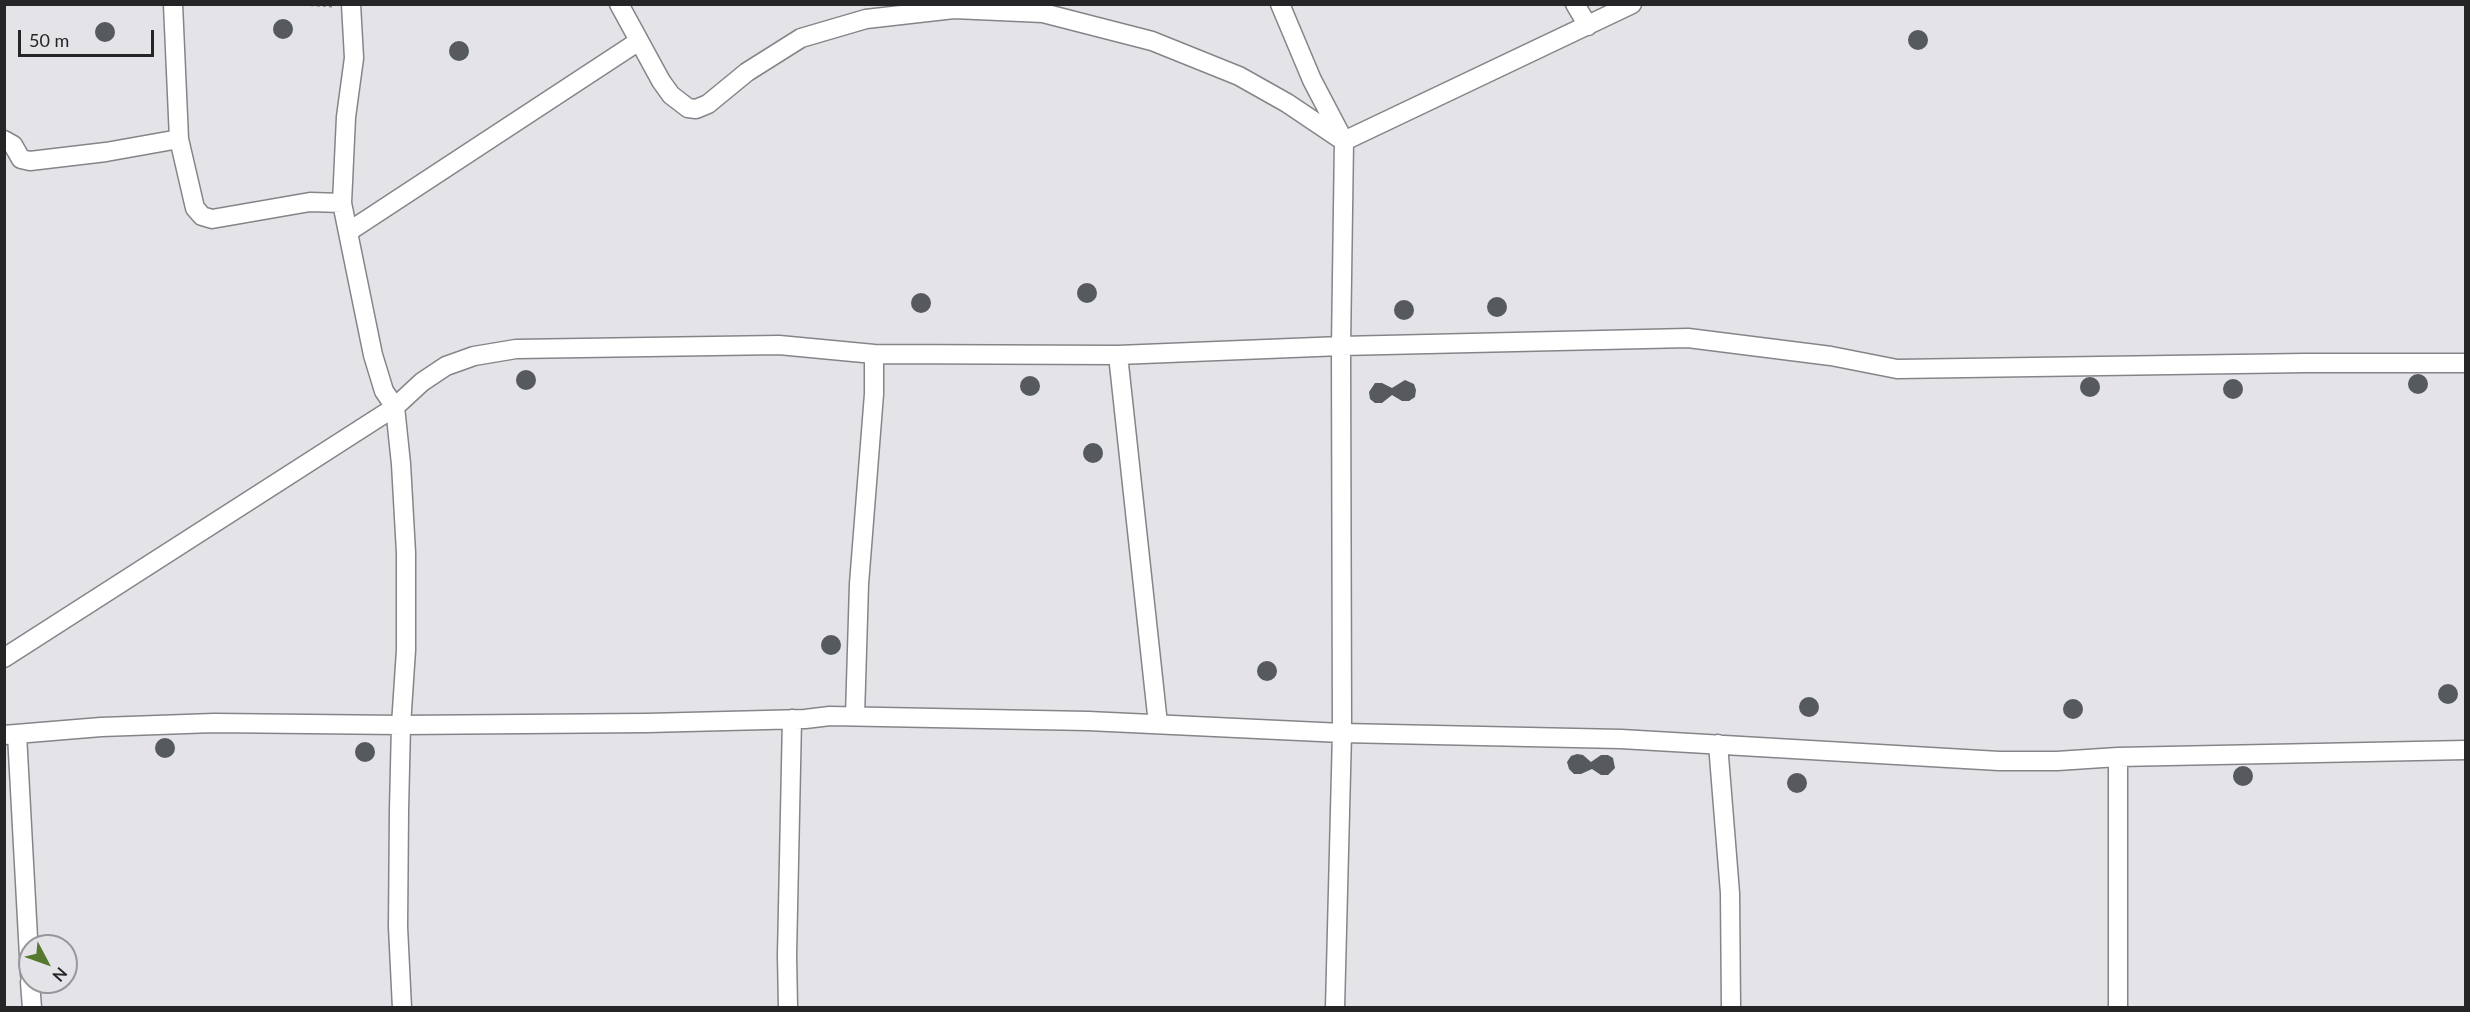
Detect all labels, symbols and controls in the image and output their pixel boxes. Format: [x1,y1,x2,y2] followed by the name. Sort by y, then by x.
[21,18,158,56] scale bar
[29,29,69,51] text: 50 m
[18,934,78,994] north arrow
[49,964,72,986] text: N

